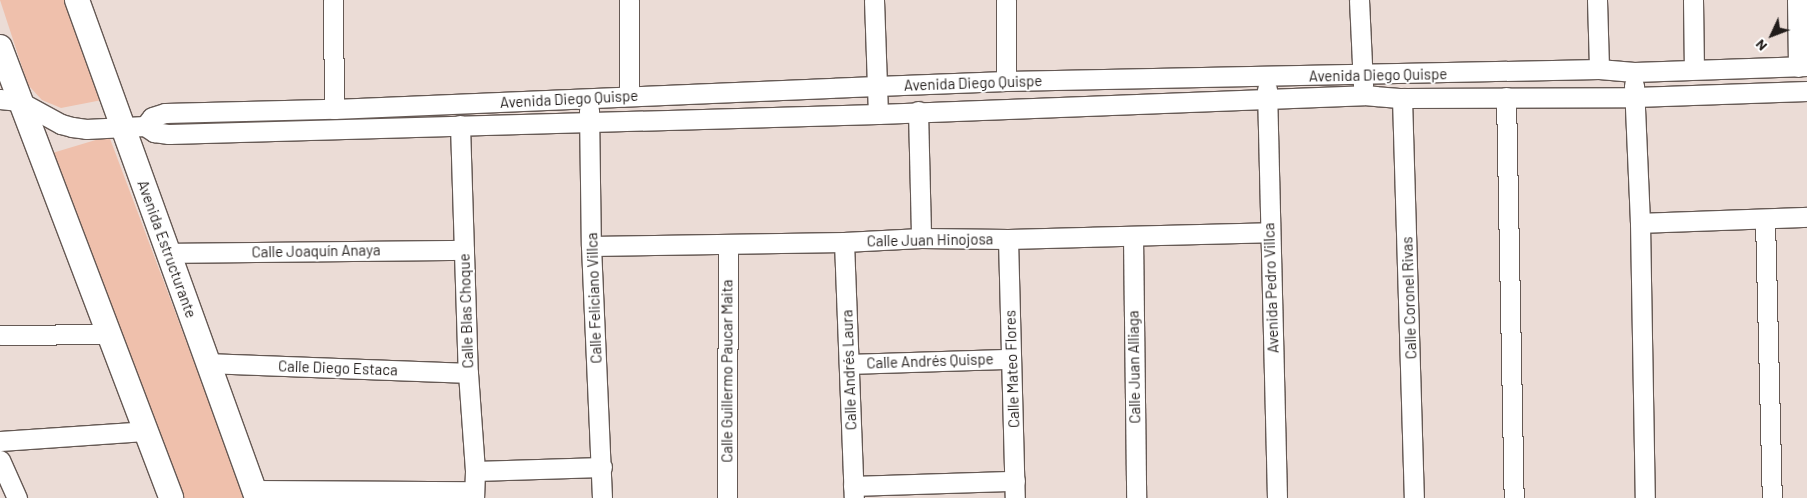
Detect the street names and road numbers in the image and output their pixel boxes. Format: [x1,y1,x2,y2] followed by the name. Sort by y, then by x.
[1309,65,1447,85] street label: Avenida Diego Quispe
[903,72,1043,94] street label: Avenida Diego Quispe
[499,86,639,112] street label: Avenida Diego Quispe
[134,178,200,320] street label: Avenida Estructurante
[1260,222,1282,354] street label: Avenida Pedro Villca
[867,230,993,250] street label: Calle Juan Hinojosa
[583,232,605,364] street label: Calle Feliciano Villca
[1398,236,1420,360] street label: Calle Coronel Rivas
[251,241,381,261] street label: Calle Joaquín Anaya
[455,253,477,369] street label: Calle Blas Choque
[718,279,736,463] street label: Calle Guillermo Paucar Maita
[838,309,860,431] street label: Calle Andrés Laura
[1001,310,1023,428] street label: Calle Mateo Flores
[1124,310,1144,424] street label: Calle Juan Alliaga
[866,350,994,372] street label: Calle Andrés Quispe
[278,357,398,379] street label: Calle Diego Estaca

